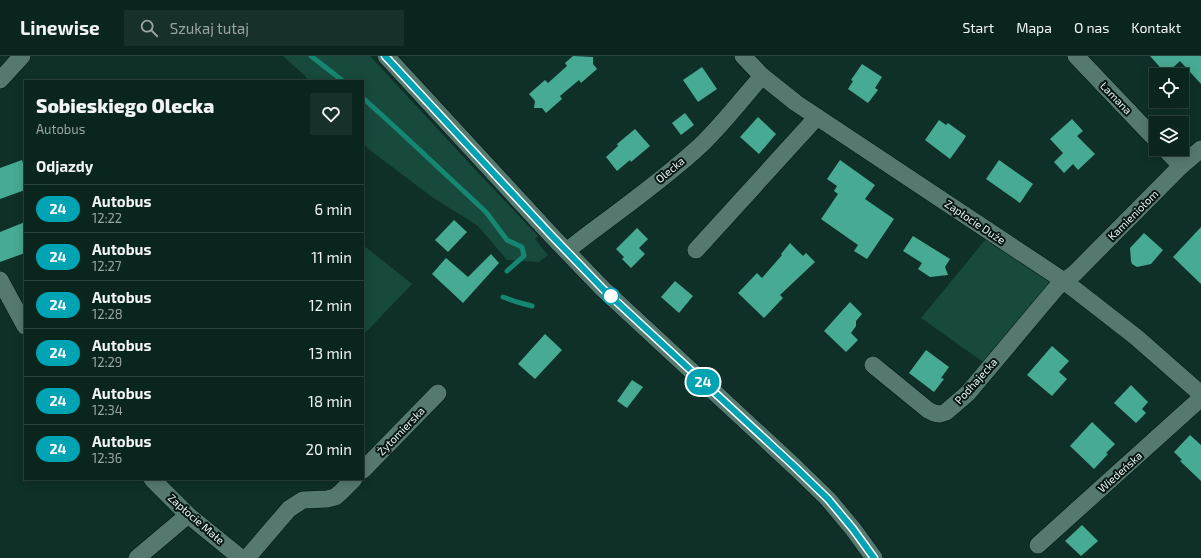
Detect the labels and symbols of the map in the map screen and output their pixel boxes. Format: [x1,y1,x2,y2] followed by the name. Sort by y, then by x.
[1098,79,1135,117] street label: Łamana
[653,154,687,185] street label: Olecka
[1105,187,1160,242] street label: Kamieniołom
[943,197,1008,247] street label: Zapłocie Duże
[602,287,620,305] unlabelled marker
[952,355,1000,407] street label: Podhajecka
[685,369,721,395] line badge: 24
[374,404,427,458] street label: Żytomierska
[1095,448,1144,495] street label: Wiedeńska
[166,491,227,547] street label: Zapłocie Małe

